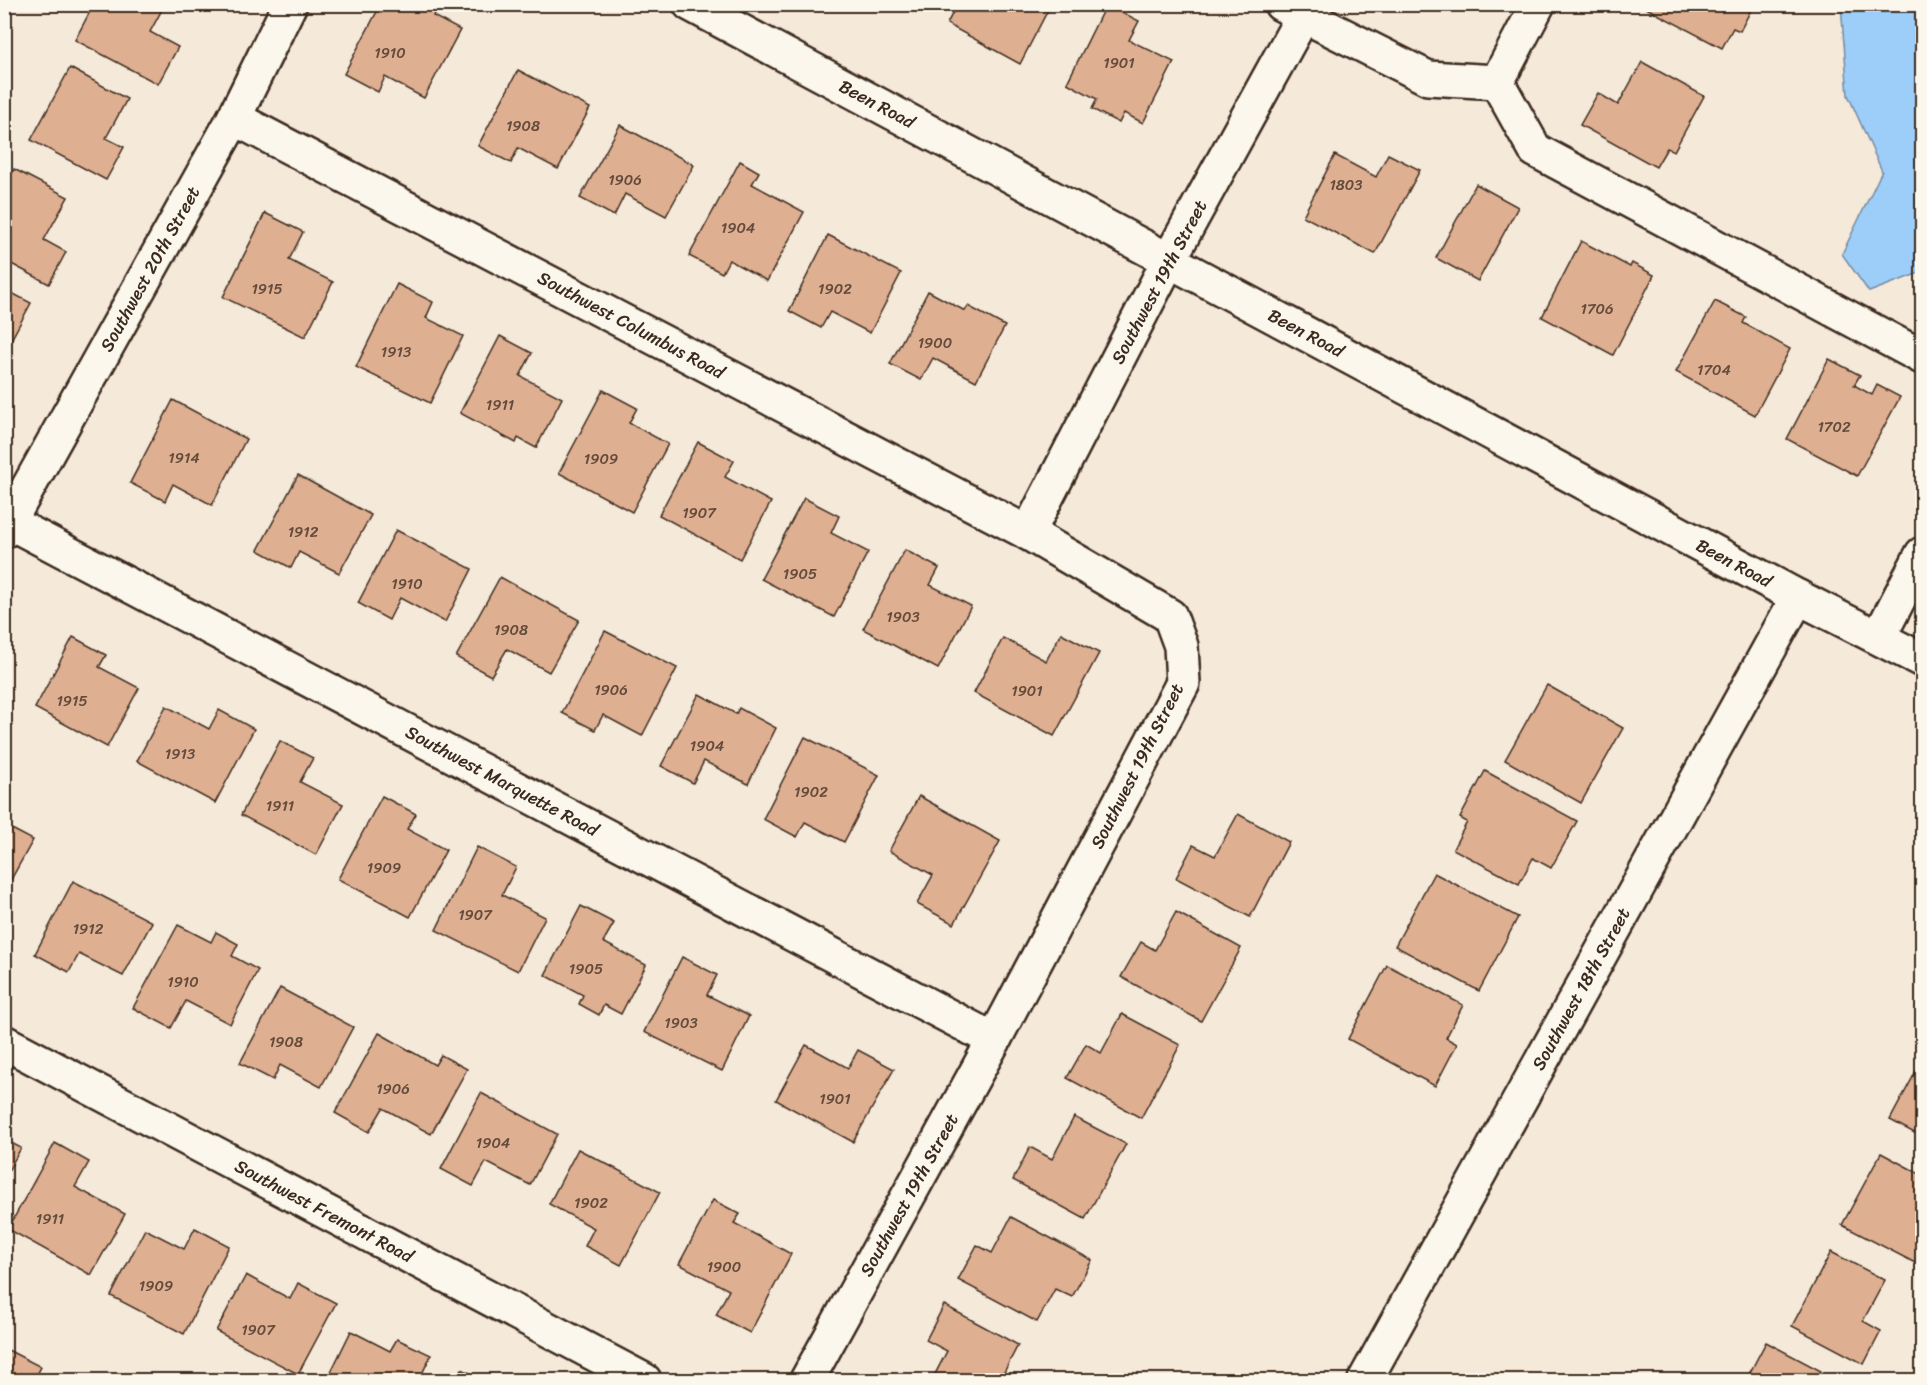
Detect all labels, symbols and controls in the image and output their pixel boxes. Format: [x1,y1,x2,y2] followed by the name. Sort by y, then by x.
[374,40,406,66] house number: 1910
[1103,50,1135,76] house number: 1901
[833,70,922,138] street label: Been Road
[506,113,540,139] house number: 1908
[608,167,642,193] house number: 1906
[1329,172,1363,198] house number: 1803
[91,180,209,358] street label: Southwest 20th Street
[1102,194,1216,370] street label: Southwest 19th Street
[721,215,755,241] house number: 1904
[532,262,732,389] street label: Southwest Columbus Road
[251,276,283,302] house number: 1915
[818,276,852,302] house number: 1902
[1580,296,1614,322] house number: 1706
[1262,299,1351,367] street label: Been Road
[918,330,952,356] house number: 1900
[381,339,411,365] house number: 1913
[1697,357,1731,383] house number: 1704
[486,392,514,418] house number: 1911
[1817,414,1851,440] house number: 1702
[168,445,200,471] house number: 1914
[584,446,618,472] house number: 1909
[682,500,717,526] house number: 1907
[288,519,319,545] house number: 1912
[1690,529,1779,597] street label: Been Road
[783,561,817,587] house number: 1905
[391,571,423,597] house number: 1910
[886,604,920,630] house number: 1903
[494,617,528,643] house number: 1908
[594,677,628,703] house number: 1906
[1081,677,1193,855] street label: Southwest 19th Street
[1011,678,1043,704] house number: 1901
[56,688,88,714] house number: 1915
[400,716,606,846] street label: Southwest Marquette Road
[690,733,724,759] house number: 1904
[165,741,195,767] house number: 1913
[794,779,828,805] house number: 1902
[266,793,294,819] house number: 1911
[367,855,401,881] house number: 1909
[1523,901,1639,1076] street label: Southwest 18th Street
[458,902,493,928] house number: 1907
[73,916,104,942] house number: 1912
[569,956,603,982] house number: 1905
[167,969,199,995] house number: 1910
[664,1010,698,1036] house number: 1903
[269,1029,303,1055] house number: 1908
[376,1076,410,1102] house number: 1906
[819,1086,851,1112] house number: 1901
[851,1107,967,1283] street label: Southwest 19th Street
[476,1130,510,1156] house number: 1904
[229,1150,421,1272] street label: Southwest Fremont Road
[574,1190,608,1216] house number: 1902
[36,1206,64,1232] house number: 1911
[707,1254,741,1280] house number: 1900
[139,1273,173,1299] house number: 1909
[241,1317,276,1343] house number: 1907

